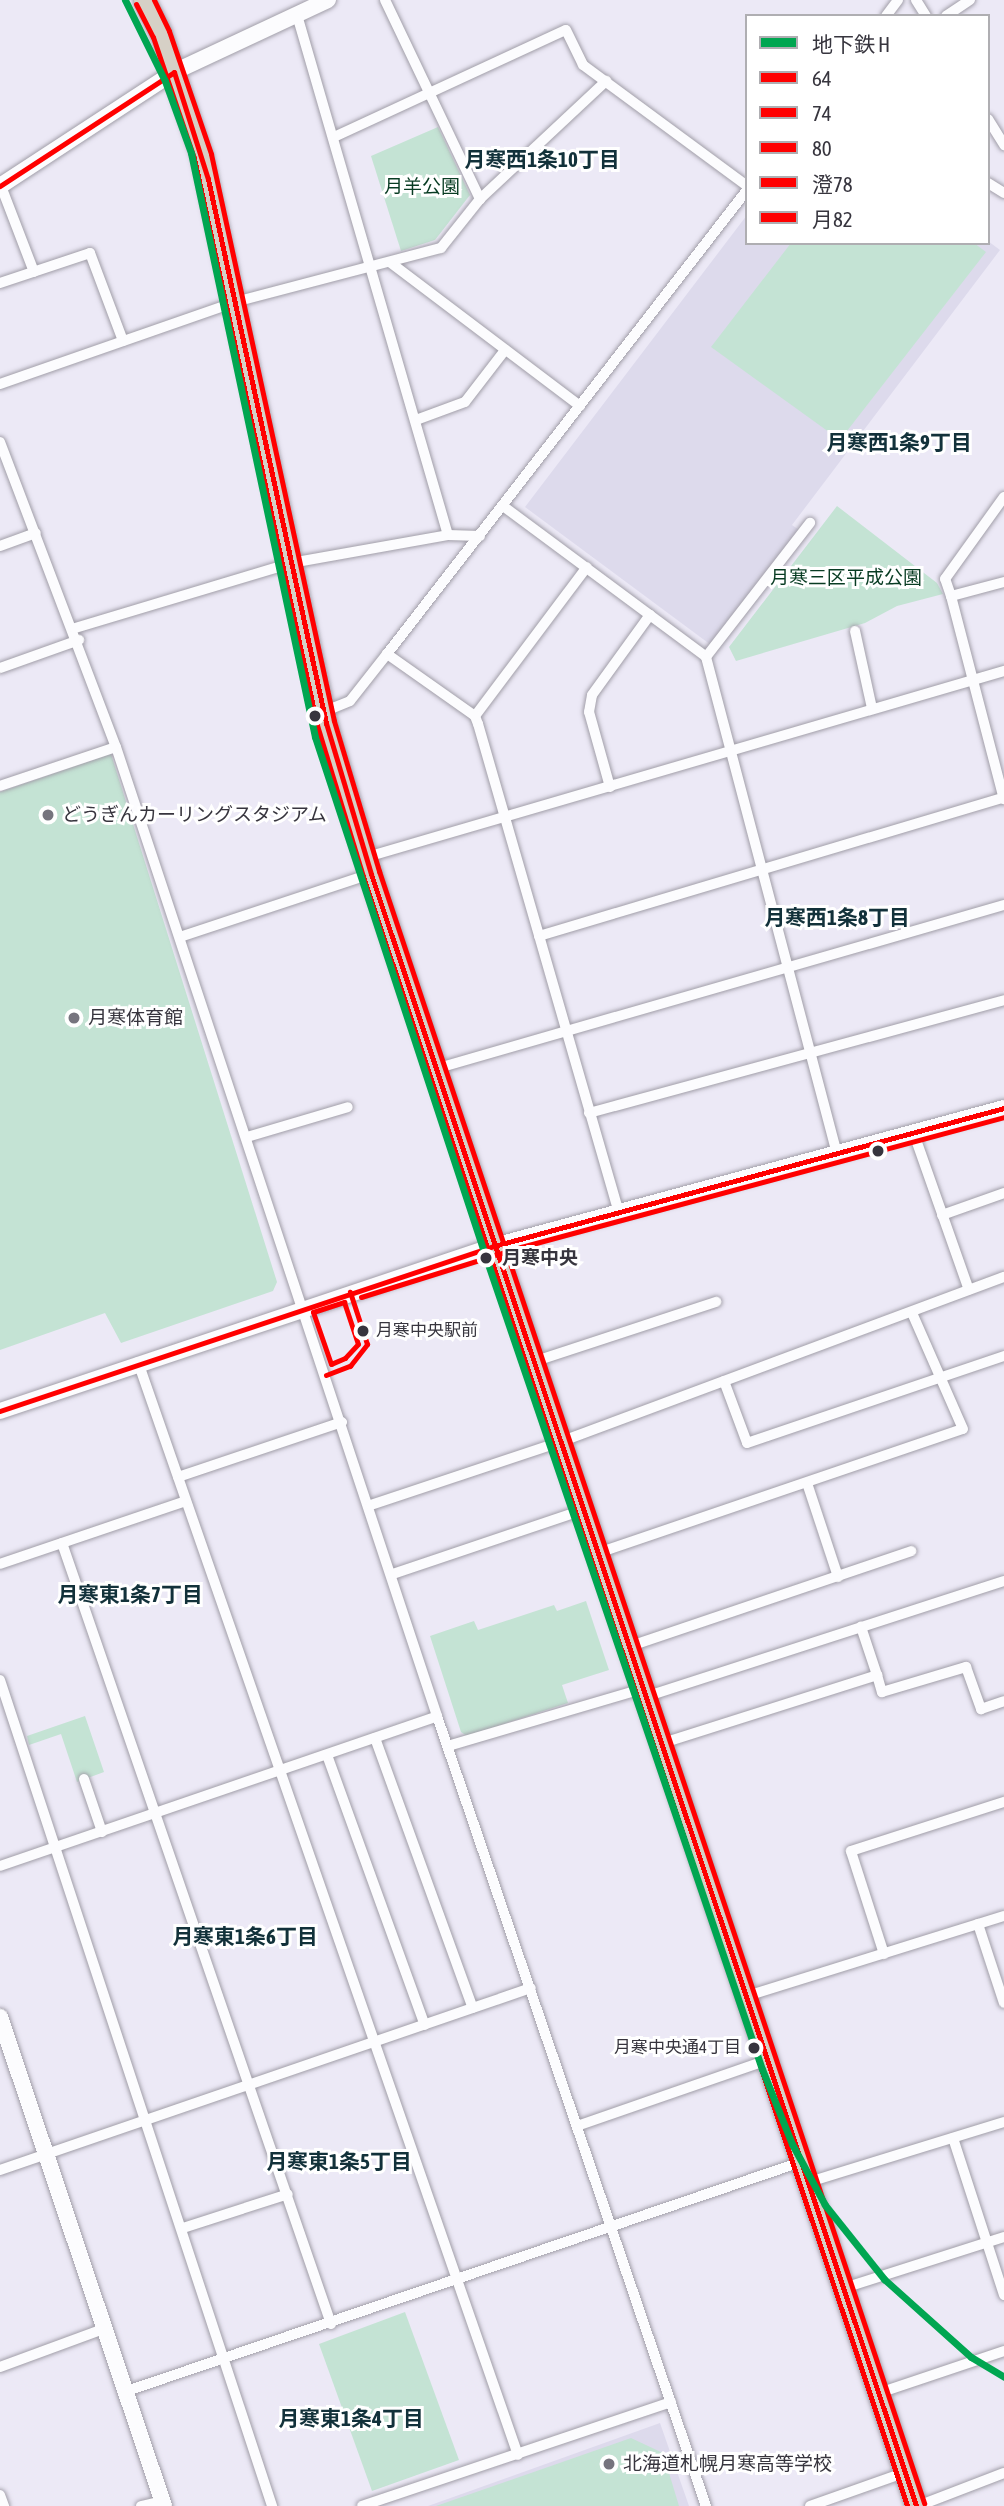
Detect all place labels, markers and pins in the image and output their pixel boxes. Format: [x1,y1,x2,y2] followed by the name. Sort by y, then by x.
[308,709,322,723] unlabelled marker
[62,804,328,826] place label: どうぎんカーリングスタジアム
[40,807,56,823] marker: どうぎんカーリングスタジアム
[88,1007,183,1029] place label: 月寒体育館
[66,1010,82,1026] marker: 月寒体育館
[871,1144,885,1158] unlabelled marker
[502,1247,578,1269] place label: 月寒中央
[476,1248,496,1268] marker: 月寒中央
[376,1321,478,1341] place label: 月寒中央駅前
[356,1324,370,1338] marker: 月寒中央駅前
[614,2038,741,2058] place label: 月寒中央通4丁目
[747,2041,761,2055] marker: 月寒中央通4丁目
[623,2453,832,2475] place label: 北海道札幌月寒高等学校
[601,2456,617,2472] marker: 北海道札幌月寒高等学校

